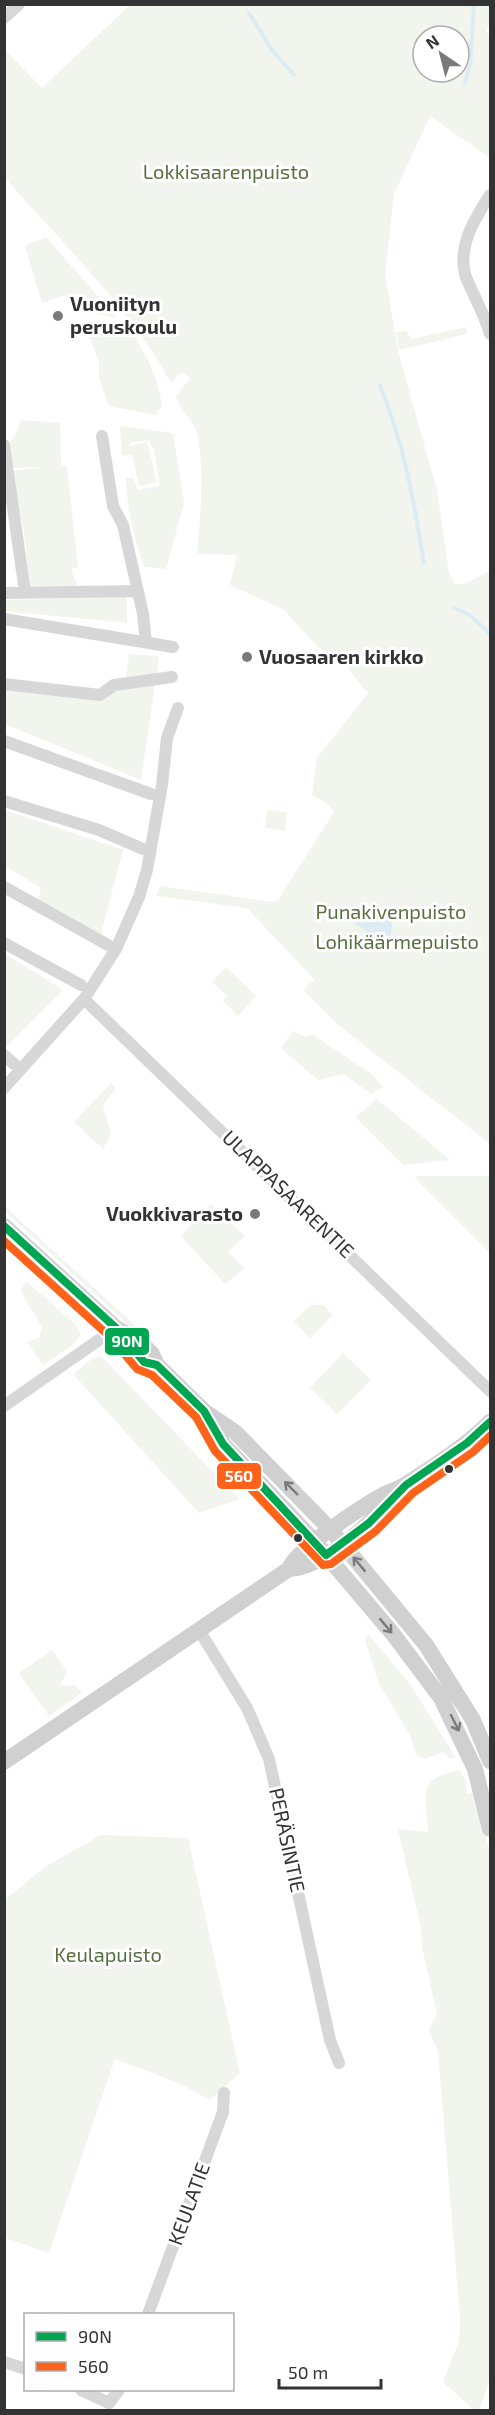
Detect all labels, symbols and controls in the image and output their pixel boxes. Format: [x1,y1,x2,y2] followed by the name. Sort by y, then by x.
[411,24,471,84] north arrow
[422,30,442,52] text: N
[143,159,309,183] park label: Lokkisaarenpuisto
[70,291,177,338] place label: Vuoniityn peruskoulu
[51,309,65,323] marker: Vuoniityn peruskoulu
[259,644,423,668] place label: Vuosaaren kirkko
[240,650,254,664] marker: Vuosaaren kirkko
[316,899,466,923] park label: Punakivenpuisto
[315,929,479,953] park label: Lohikäärmepuisto
[218,1124,359,1262] street label: ULAPPASAARENTIE
[106,1201,243,1225] place label: Vuokkivarasto
[248,1207,262,1221] marker: Vuokkivarasto
[104,1327,150,1356] line badge: 90N
[111,1331,143,1350] text: 90N
[216,1462,262,1490] line badge: 560
[443,1463,455,1475] unlabelled marker
[225,1466,253,1485] text: 560
[283,1480,298,1495] one-way arrow
[292,1532,304,1544] unlabelled marker
[352,1557,366,1572] one-way arrow
[379,1618,392,1634] one-way arrow
[449,1714,461,1731] one-way arrow
[265,1785,311,1894] street label: PERÄSINTIE
[54,1942,162,1966] park label: Keulapuisto
[162,2159,214,2248] street label: KEULATIE
[24,2313,234,2391] legend
[78,2325,112,2347] text: 90N
[279,2352,381,2390] scale bar
[78,2355,109,2377] text: 560
[288,2361,328,2383] text: 50 m

